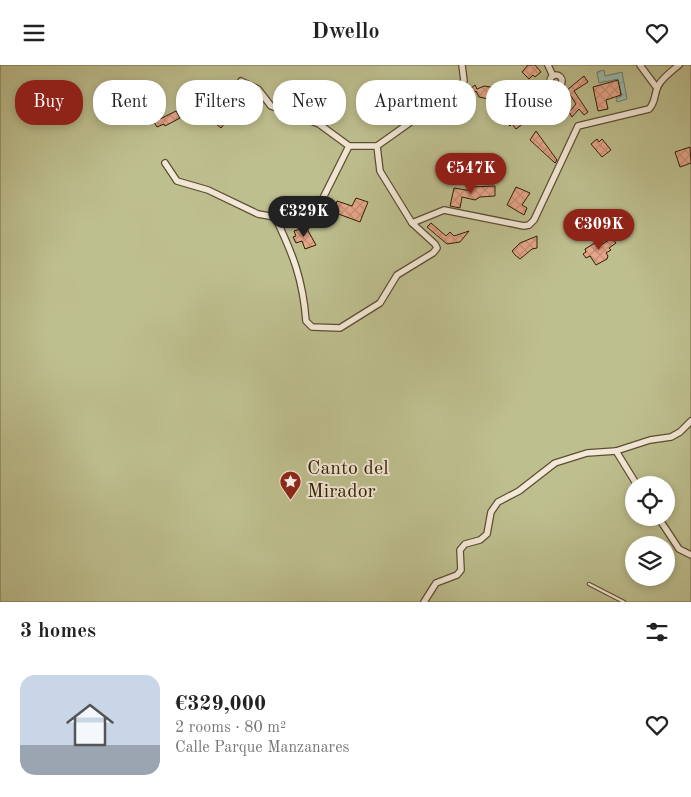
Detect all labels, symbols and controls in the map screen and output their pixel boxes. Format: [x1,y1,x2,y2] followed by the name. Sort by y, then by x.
[20,19,48,47] icon: menu
[643,19,671,47] icon: heart
[311,21,380,43] text: Dwello
[15,80,83,125] chip: Buy
[93,80,166,125] chip: Rent
[176,80,263,125] chip: Filters
[273,80,346,125] chip: New
[356,80,476,125] chip: Apartment
[486,80,571,125] chip: House
[436,153,506,195] pin: €547K
[446,161,496,177] text: €547K
[269,195,339,238] pin: €329K
[279,204,329,220] text: €329K
[564,209,634,251] pin: €309K
[574,217,624,233] text: €309K
[307,459,389,502] place label: Canto del Mirador
[279,469,303,500] place icon: Canto del Mirador
[625,476,675,586] map controls
[625,476,675,526] button: locate
[625,536,675,586] button: layers
[643,618,671,646] icon: filters
[20,621,96,642] text: 3 homes
[175,694,266,715] text: €329,000
[60,695,120,755] icon: home
[643,711,671,739] icon: heart
[175,720,286,736] text: 2 rooms · 80 m²
[175,740,349,756] text: Calle Parque Manzanares

